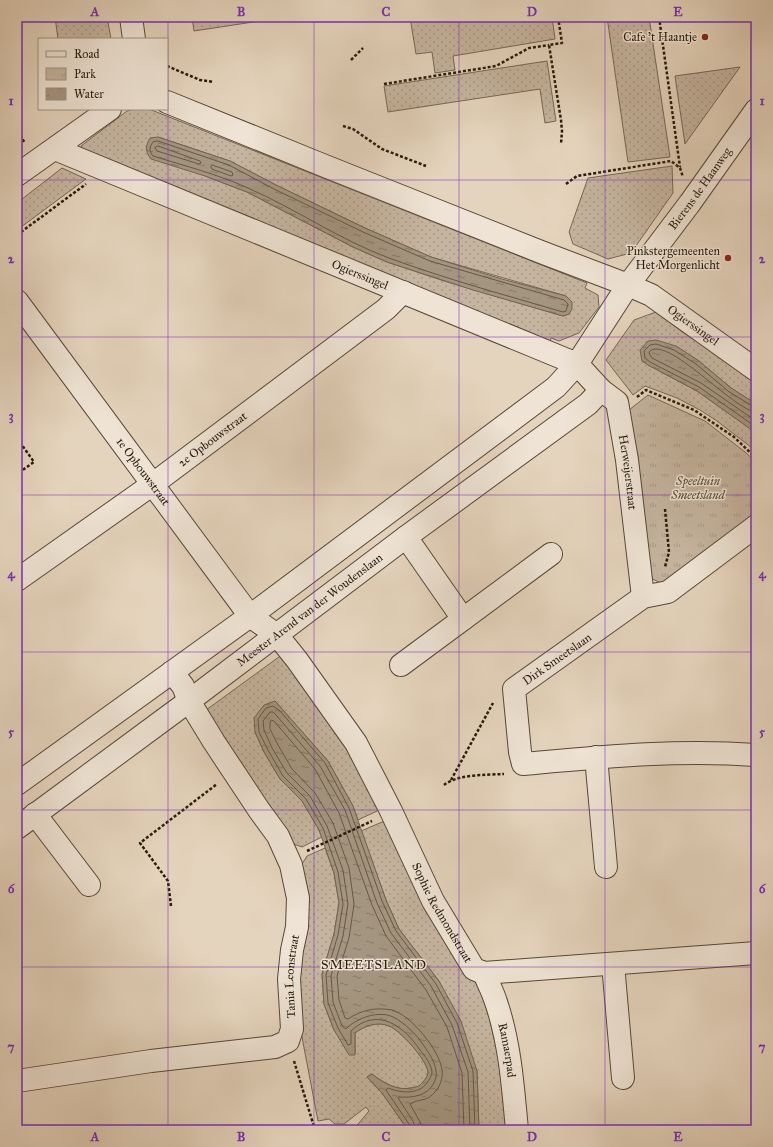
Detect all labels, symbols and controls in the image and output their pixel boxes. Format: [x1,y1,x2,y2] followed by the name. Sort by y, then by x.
[90,4,100,20] text: A
[237,4,246,20] text: B
[382,4,391,20] text: C
[527,4,537,20] text: D
[673,4,683,20] text: E
[623,30,697,44] place label: Cafe 't Haantje
[700,32,710,42] marker: Cafe 't Haantje
[38,38,168,110] legend
[74,47,100,61] text: Road
[74,67,96,81] text: Park
[74,87,104,101] text: Water
[8,93,14,109] text: 1
[759,93,765,109] text: 1
[665,144,735,232] street label: Bierens de Haanweg
[627,244,721,273] place label: Pinkstergemeenten Het Morgenlicht
[8,251,15,267] text: 2
[759,251,766,267] text: 2
[723,253,733,263] marker: Pinkstergemeenten Het Morgenlicht
[330,257,391,293] street label: Ogierssingel
[665,302,722,349] street label: Ogierssingel
[8,408,14,424] text: 3
[175,408,250,470] street label: 2e Opbouwstraat
[759,408,765,424] text: 3
[616,433,640,511] street label: Herweijerstraat
[113,435,173,509] street label: 1e Opbouwstraat
[670,474,726,502] park label: Speeltuin Smeetsland
[234,550,386,669] street label: Meester Arend van der Woudenslaan
[7,566,15,582] text: 4
[758,566,766,582] text: 4
[520,630,595,688] street label: Dirk Smeetslaan
[8,724,15,740] text: 5
[759,724,766,740] text: 5
[409,860,476,966] street label: Sophie Redmondstraat
[8,881,16,897] text: 6
[759,881,767,897] text: 6
[282,933,302,1019] street label: Tania Leonstraat
[321,957,427,973] district label: SMEETSLAND
[495,1021,519,1078] street label: Ramaerpad
[8,1039,15,1055] text: 7
[759,1039,766,1055] text: 7
[90,1129,100,1145] text: A
[237,1129,246,1145] text: B
[382,1129,391,1145] text: C
[527,1129,537,1145] text: D
[673,1129,683,1145] text: E

